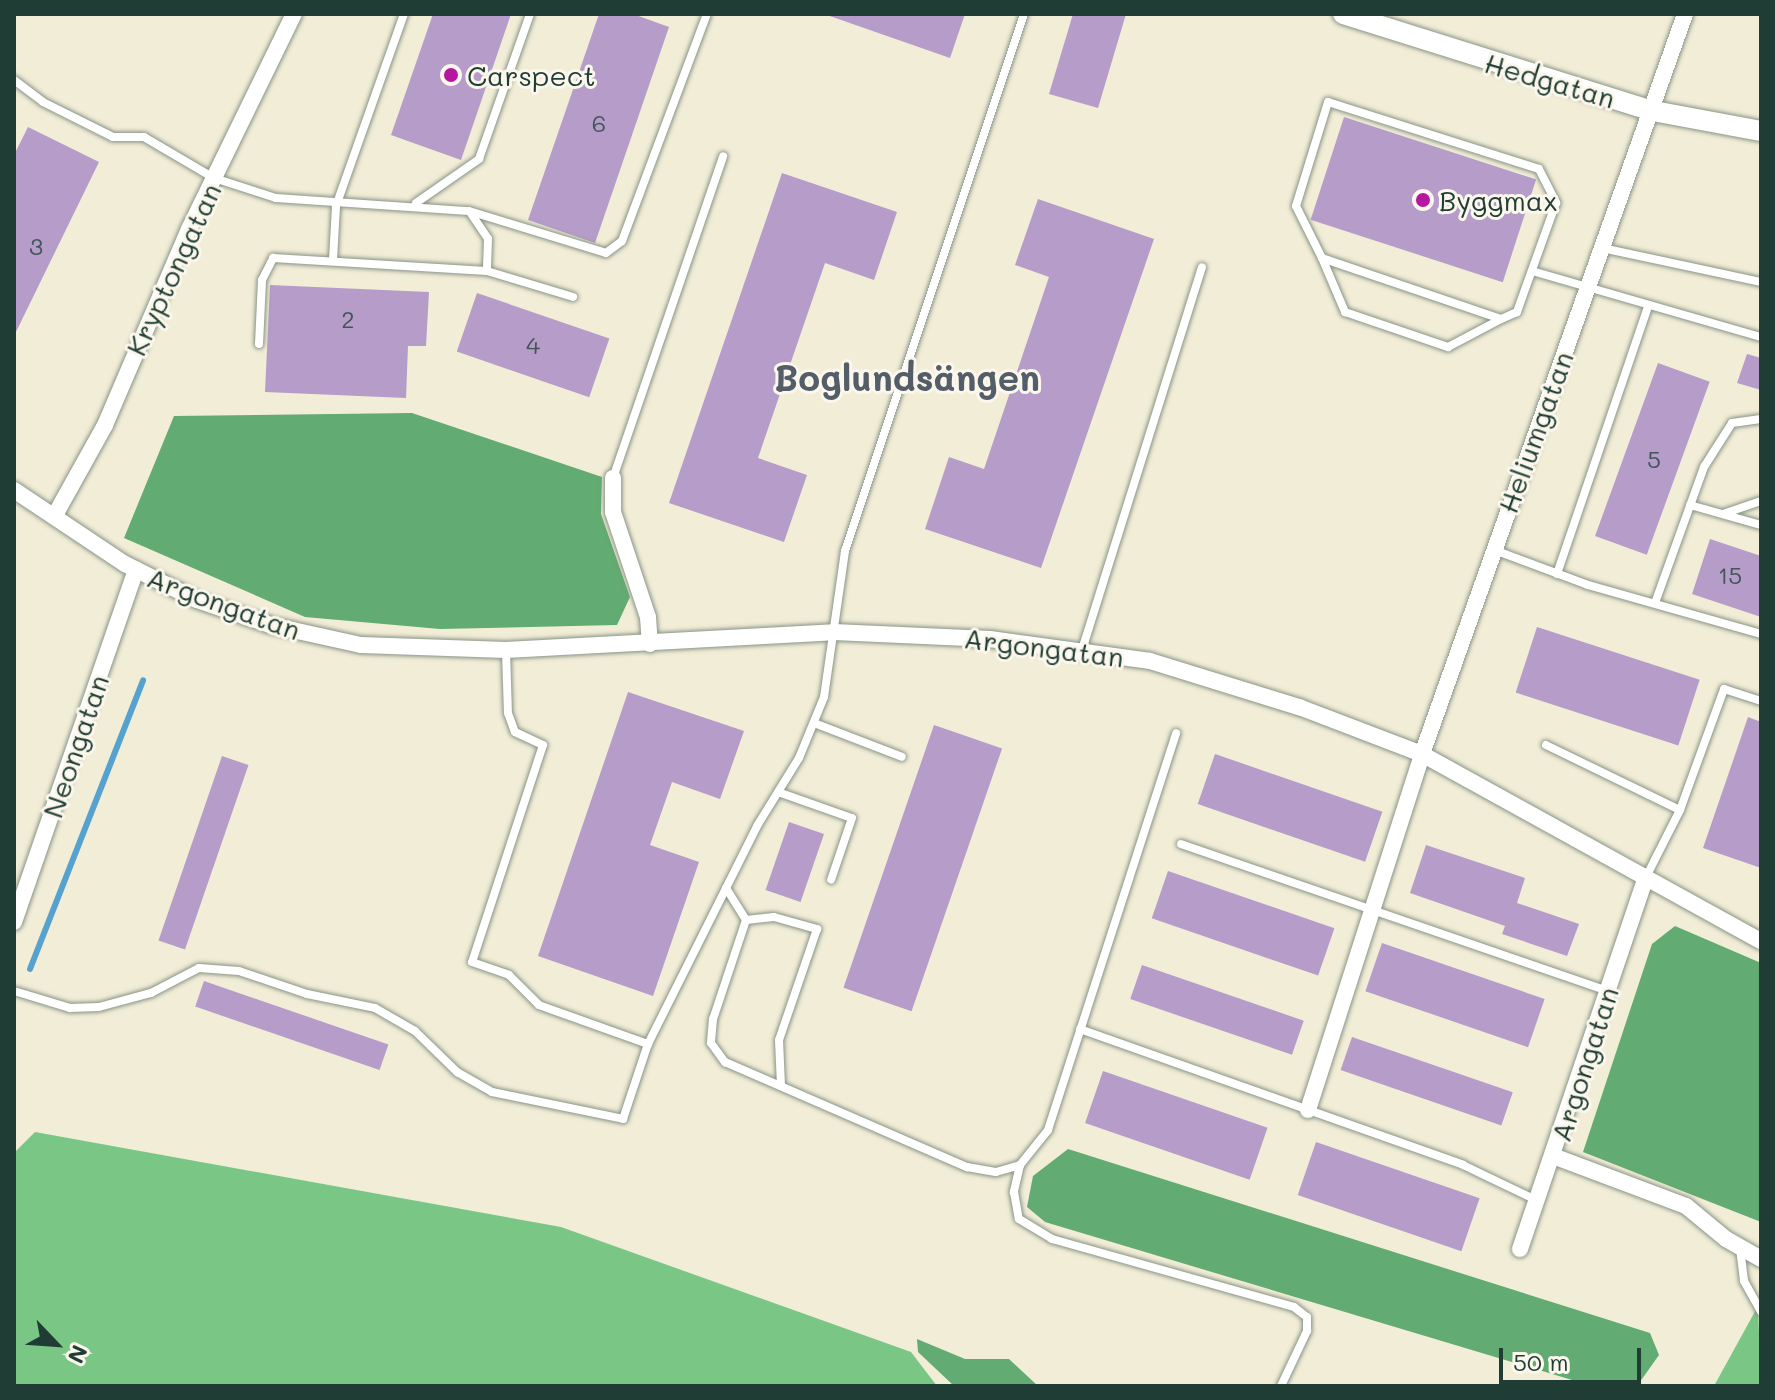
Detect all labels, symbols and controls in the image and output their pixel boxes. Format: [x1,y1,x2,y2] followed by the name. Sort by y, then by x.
[1481,45,1619,115] street label: Hedgatan
[467,58,595,92] place label: Carspect
[442,66,460,84] marker: Carspect
[592,109,606,137] house number: 6
[118,177,228,361] street label: Kryptongatan
[1439,183,1557,217] place label: Byggmax
[1414,191,1432,209] marker: Byggmax
[29,232,43,260] house number: 3
[341,305,355,333] house number: 2
[526,331,540,359] house number: 4
[1490,347,1580,517] street label: Heliumgatan
[774,355,1040,399] district label: Boglundsängen
[1647,445,1661,473] house number: 5
[143,560,305,646] street label: Argongatan
[1718,561,1742,589] house number: 15
[962,621,1126,673] street label: Argongatan
[35,670,115,822] street label: Neongatan
[1543,982,1625,1146] street label: Argongatan
[16,1304,96,1384] north arrow
[1503,1332,1645,1382] scale bar
[62,1341,95,1368] text: N
[1513,1346,1569,1377] text: 50 m

